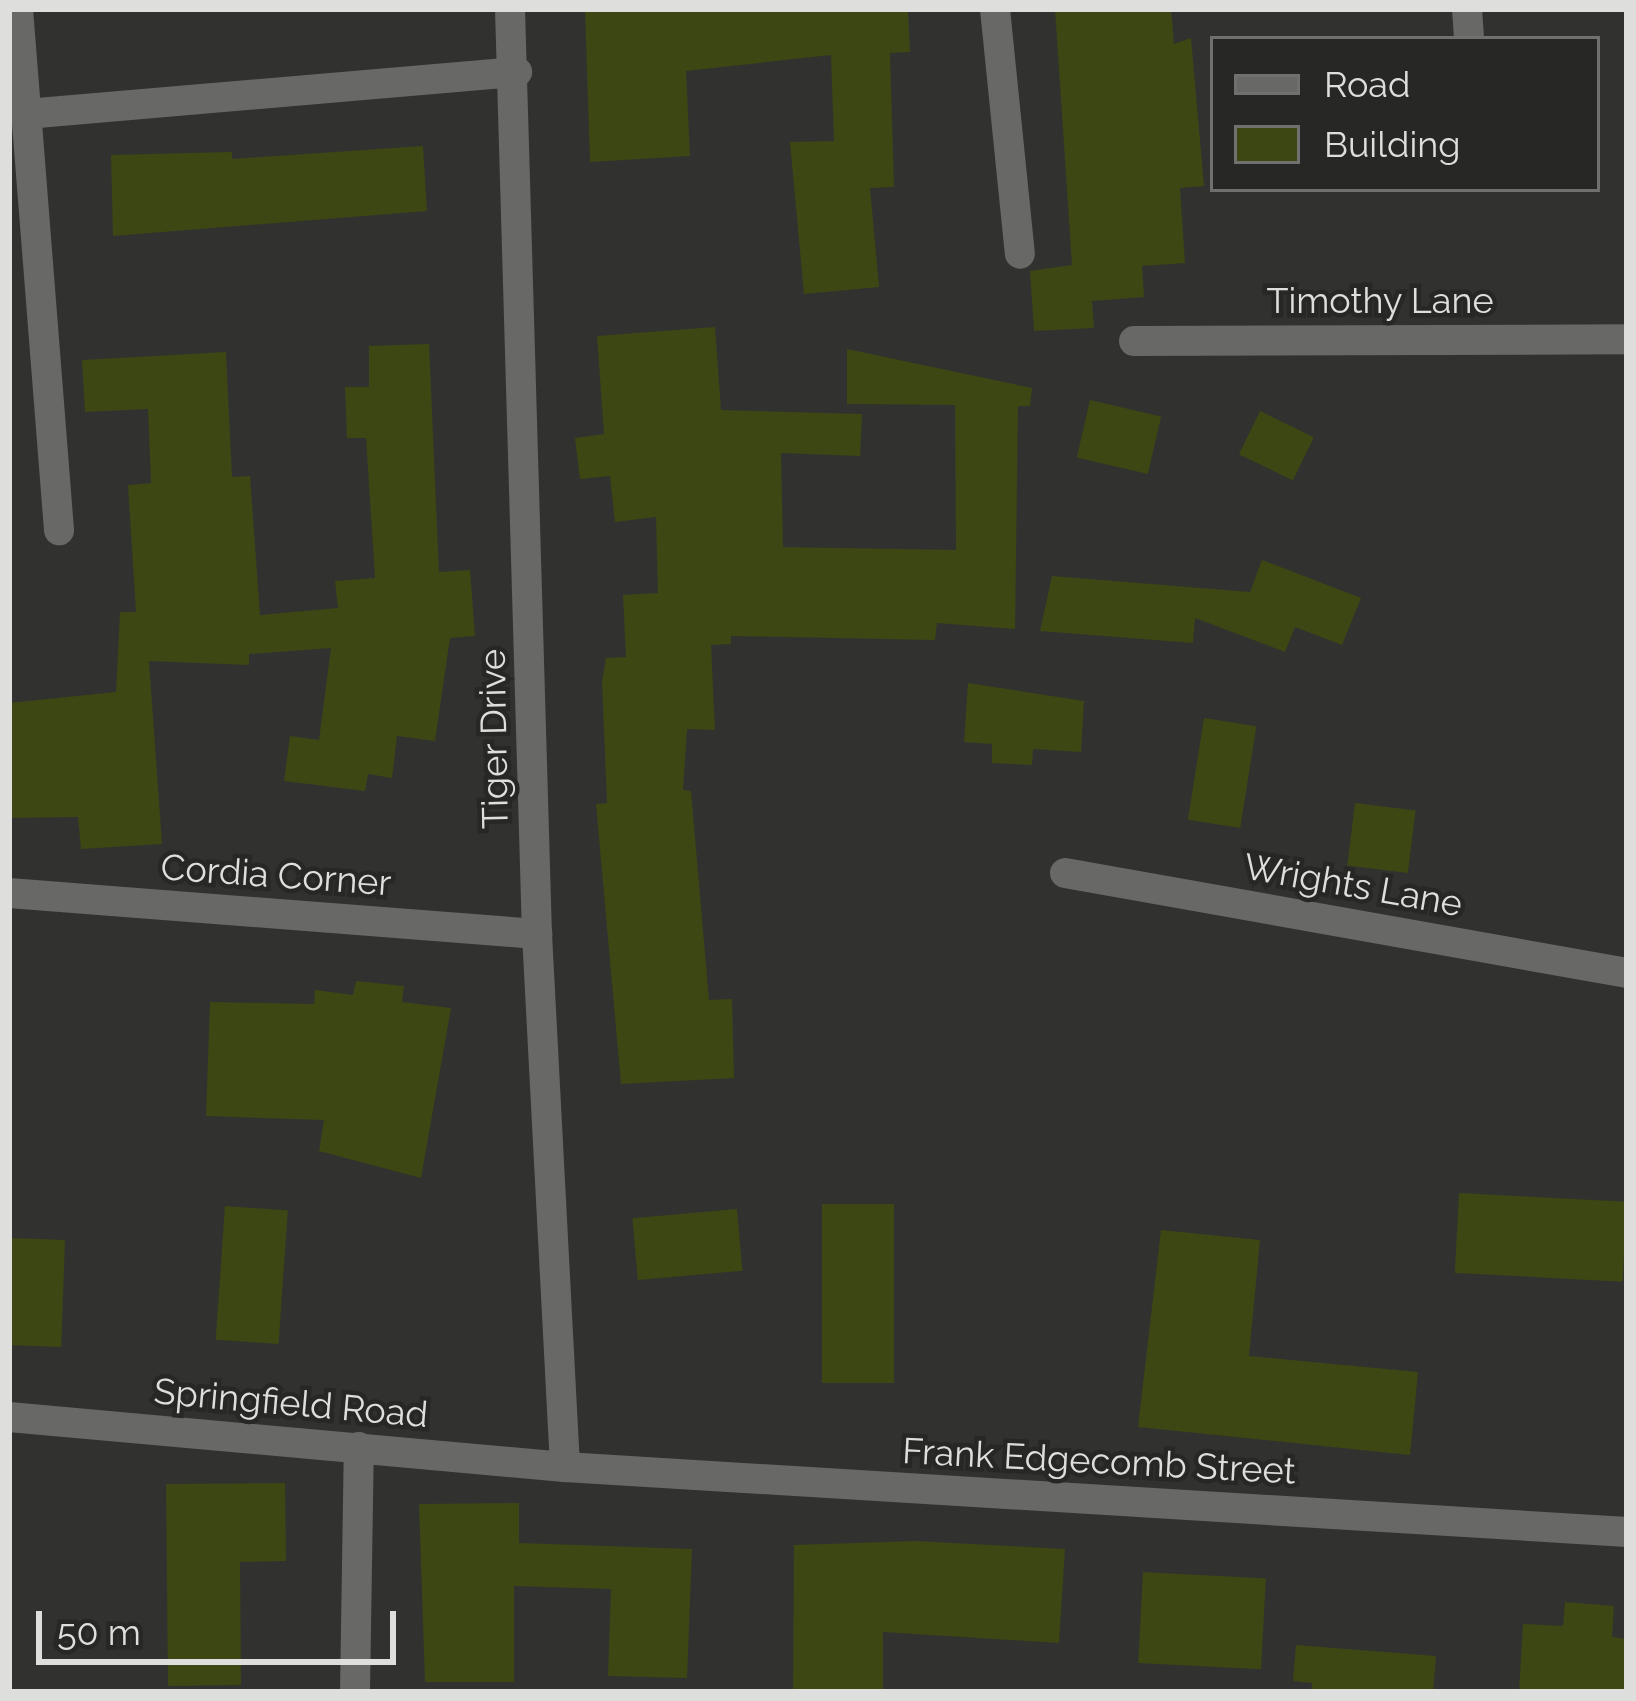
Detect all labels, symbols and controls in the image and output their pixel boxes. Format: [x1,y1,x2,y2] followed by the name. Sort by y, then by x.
[1210,36,1600,192] legend
[1324,63,1410,105] text: Road
[1324,123,1460,165] text: Building
[1266,279,1494,323] street label: Timothy Lane
[471,648,517,830] street label: Tiger Drive
[159,845,393,905] street label: Cordia Corner
[1240,845,1466,925] street label: Wrights Lane
[152,1370,430,1436] street label: Springfield Road
[901,1429,1297,1493] street label: Frank Edgecomb Street
[42,1587,402,1661] scale bar
[57,1611,141,1653] text: 50 m

